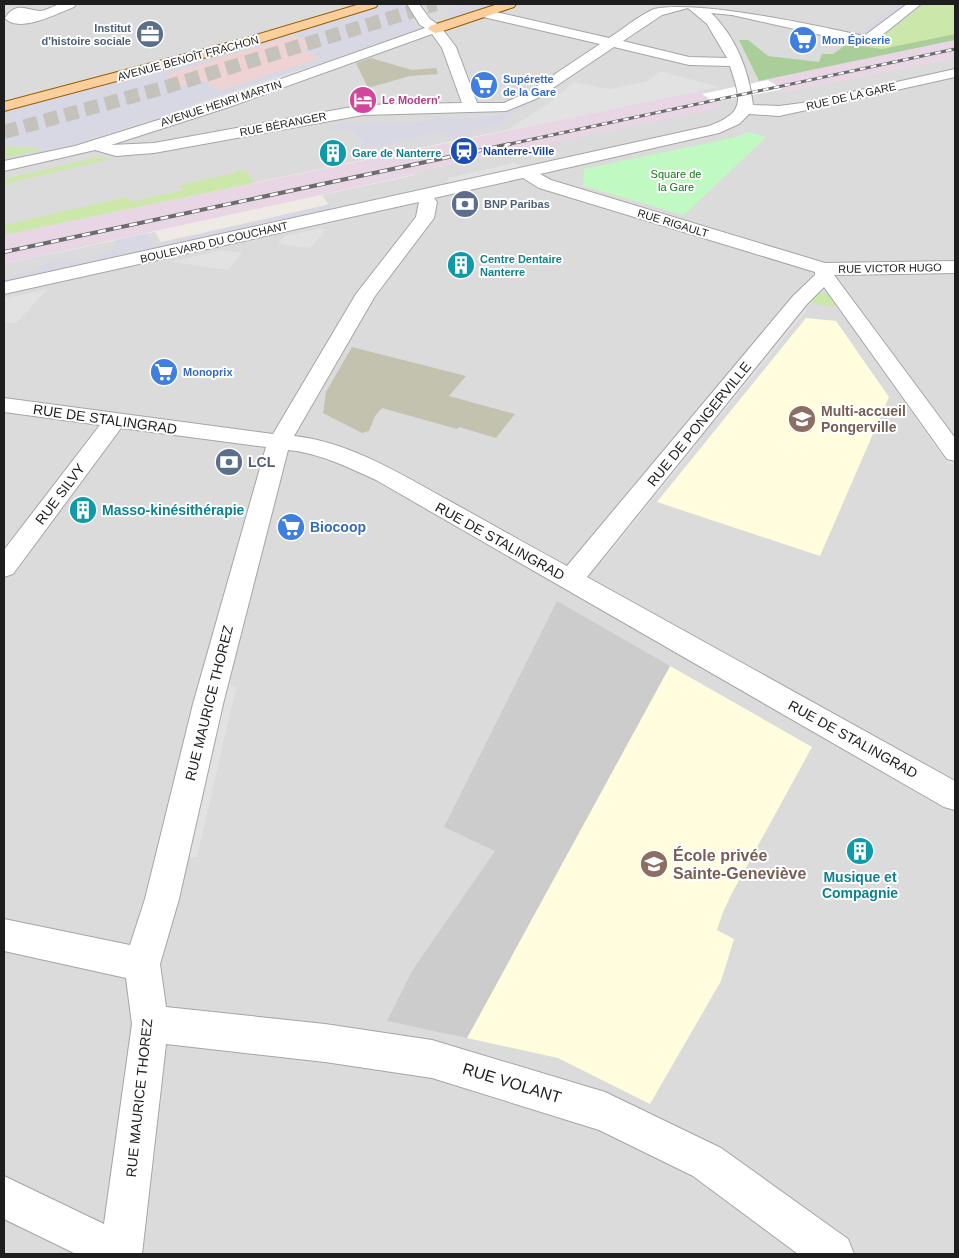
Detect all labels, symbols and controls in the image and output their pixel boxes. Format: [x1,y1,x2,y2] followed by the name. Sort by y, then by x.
[135,19,165,49] office icon: Institut d'histoire sociale
[42,22,131,47] place label: Institut d'histoire sociale
[788,25,818,55] supermarket icon: Mon Épicerie
[116,33,260,83] street label: AVENUE BENOÎT FRACHON
[822,34,890,46] place label: Mon Épicerie
[469,70,499,100] supermarket icon: Supérette de la Gare
[503,73,556,98] place label: Supérette de la Gare
[159,78,283,128] street label: AVENUE HENRI MARTIN
[805,80,897,112] street label: RUE DE LA GARE
[348,85,378,115] hotel icon: Le Modern'
[382,94,441,106] place label: Le Modern'
[239,110,327,138] street label: RUE BÉRANGER
[449,136,479,166] station icon: Nanterre-Ville
[318,138,348,168] building icon: Gare de Nanterre
[483,145,554,157] place label: Nanterre-Ville
[352,147,441,159] place label: Gare de Nanterre
[651,168,701,193] park label: Square de la Gare
[450,189,480,219] bank icon: BNP Paribas
[484,198,550,210] place label: BNP Paribas
[636,207,710,240] street label: RUE RIGAULT
[139,219,289,265] street label: BOULEVARD DU COUCHANT
[446,250,476,280] building icon: Centre Dentaire Nanterre
[480,253,562,278] place label: Centre Dentaire Nanterre
[838,261,942,275] street label: RUE VICTOR HUGO
[149,357,179,387] supermarket icon: Monoprix
[644,359,754,489] street label: RUE DE PONGERVILLE
[183,366,233,378] place label: Monoprix
[32,401,178,437] street label: RUE DE STALINGRAD
[821,403,906,435] place label: Multi-accueil Pongerville
[787,404,817,434] school or university icon: Multi-accueil Pongerville
[214,447,244,477] bank icon: LCL
[248,454,276,470] place label: LCL
[32,460,88,528] street label: RUE SILVY
[68,495,98,525] building icon: Masso-kinésithérapie
[433,499,567,583] street label: RUE DE STALINGRAD
[102,502,245,518] place label: Masso-kinésithérapie
[276,512,306,542] supermarket icon: Biocoop
[310,519,366,535] place label: Biocoop
[182,623,236,782] street label: RUE MAURICE THOREZ
[786,697,920,781] street label: RUE DE STALINGRAD
[845,836,875,866] building icon: Musique et Compagnie
[673,846,807,882] place label: École privée Sainte-Geneviève
[639,849,669,879] school or university icon: École privée Sainte-Geneviève
[822,869,898,901] place label: Musique et Compagnie
[123,1018,155,1178] street label: RUE MAURICE THOREZ
[461,1060,564,1106] street label: RUE VOLANT

